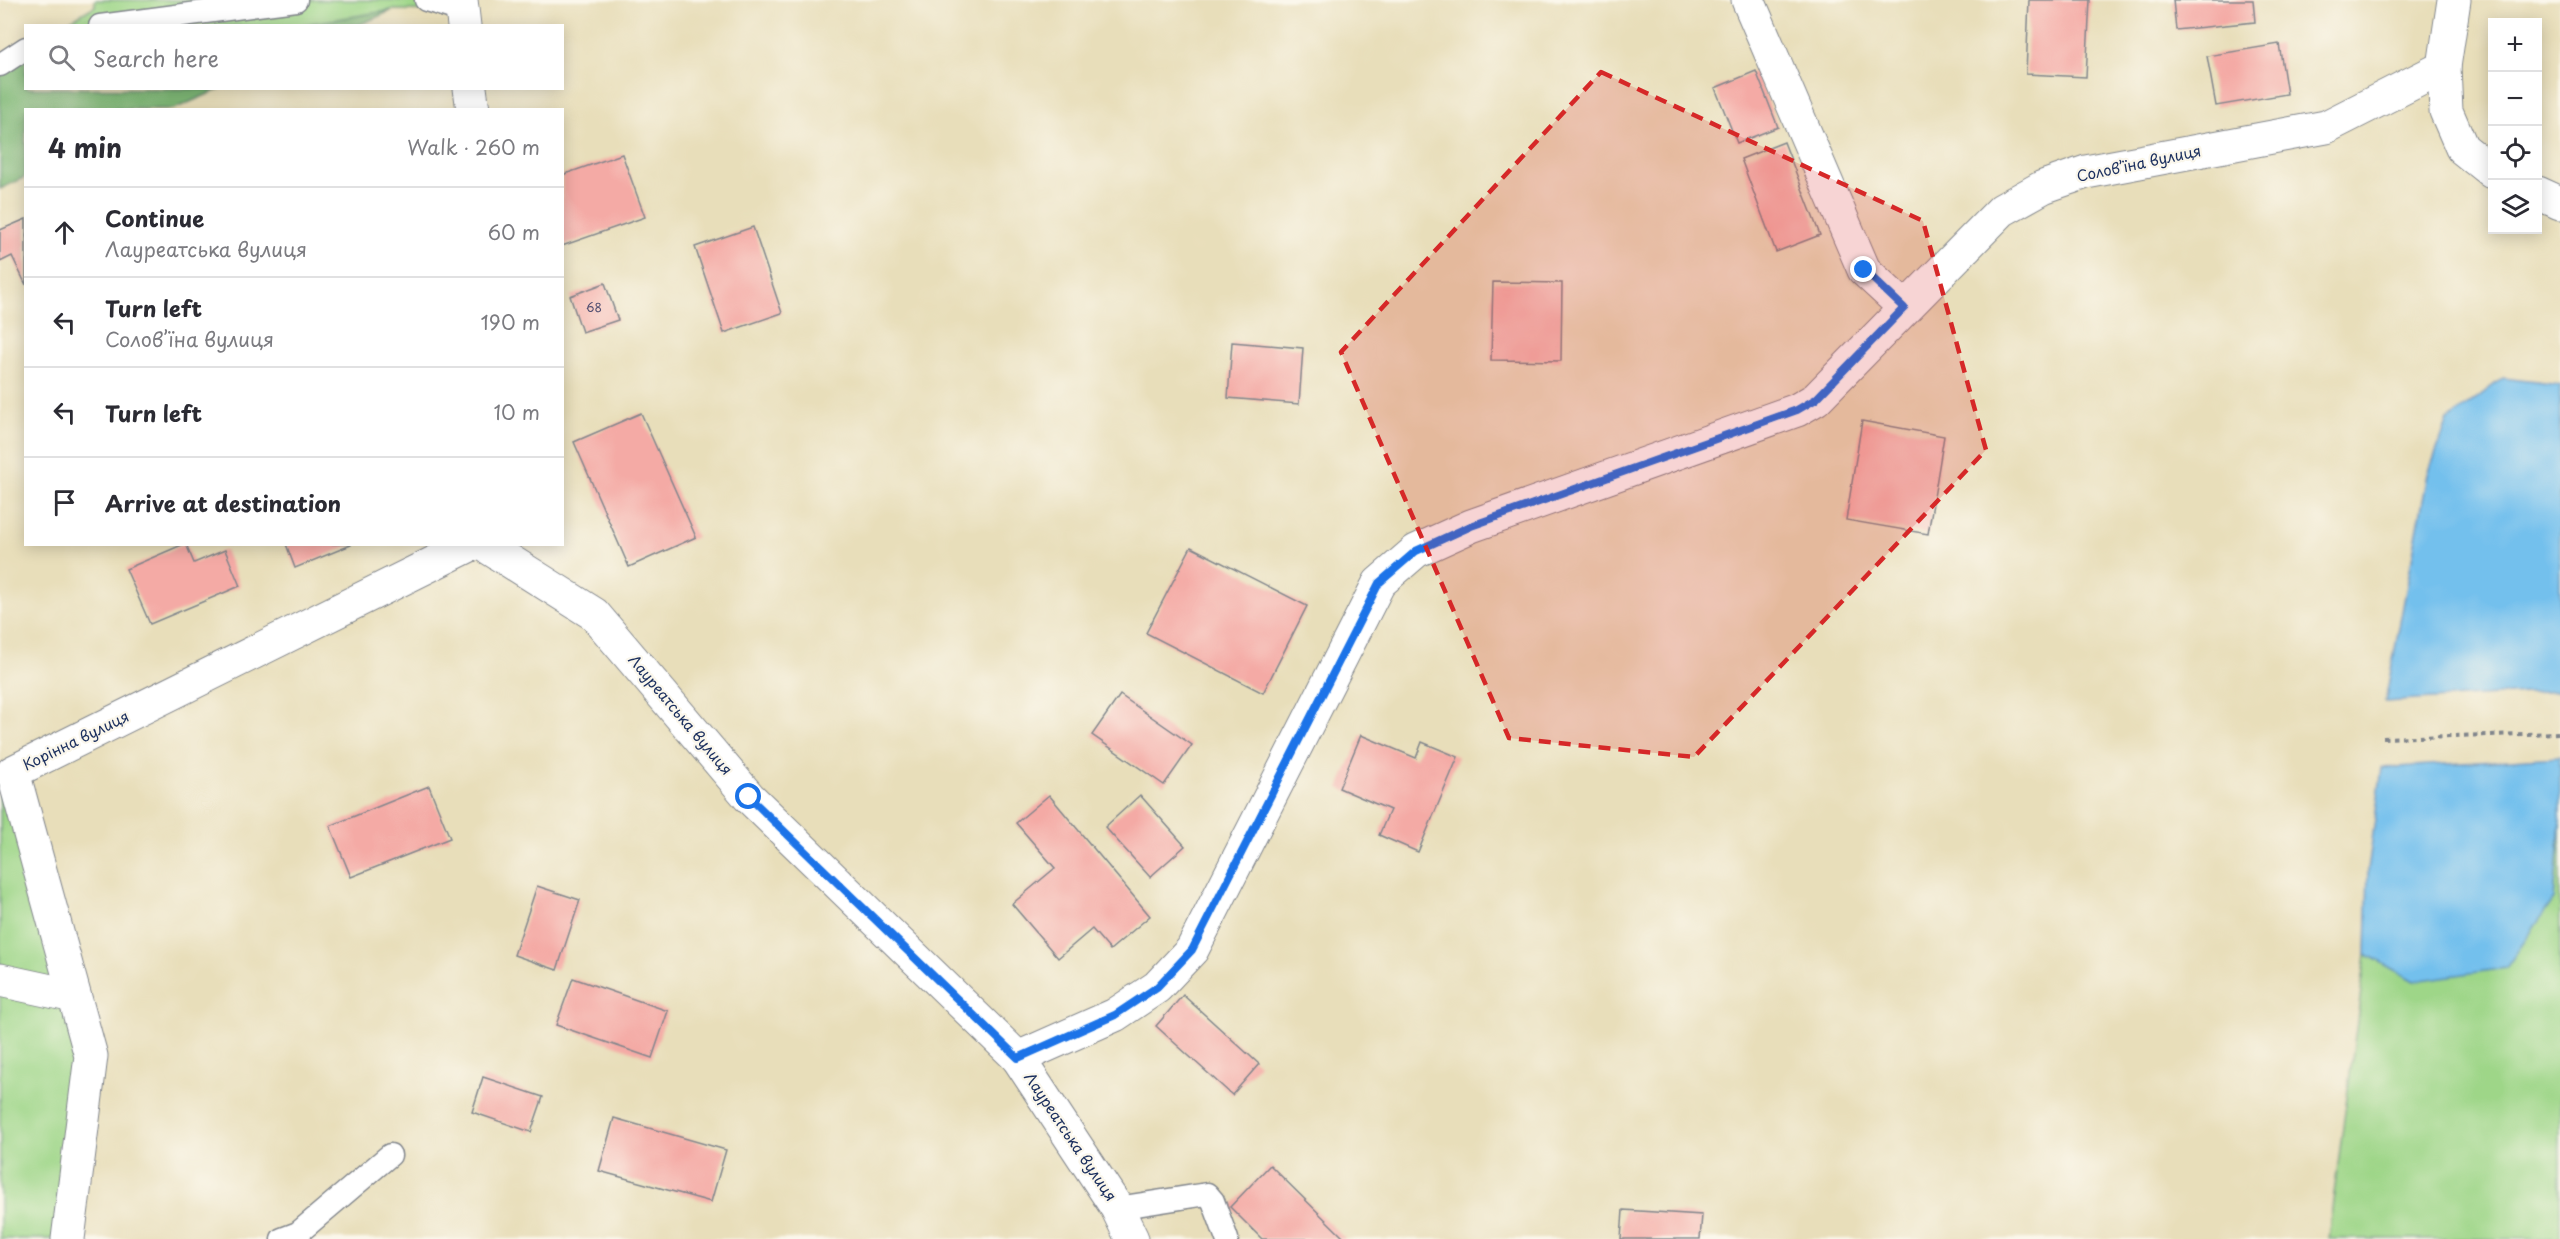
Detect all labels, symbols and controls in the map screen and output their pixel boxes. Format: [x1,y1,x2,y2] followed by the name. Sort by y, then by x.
[2488,18,2542,234] map controls
[2488,18,2542,72] button: +
[24,24,564,90] search box
[45,41,78,74] icon: search
[93,41,219,74] text: Search here
[2488,72,2542,126] button: −
[2488,126,2542,180] button: locate
[48,128,122,167] text: 4 min
[407,132,540,162] text: Walk · 260 m
[2074,138,2203,187] street label: Соловʼїна вулиця
[2488,180,2542,234] button: layers
[105,201,204,234] text: Continue
[48,216,81,249] icon: ahead
[488,217,540,247] text: 60 m
[105,234,307,264] text: Лауреатська вулиця
[1850,256,1876,282] route end
[105,291,202,324] text: Turn left
[586,298,602,316] house number: 68
[48,306,81,339] icon: left
[481,307,540,337] text: 190 m
[105,324,274,354] text: Соловʼїна вулиця
[48,396,81,429] icon: left
[105,396,202,429] text: Turn left
[493,397,540,427] text: 10 m
[48,486,81,519] icon: arrive
[105,486,341,519] text: Arrive at destination
[624,649,739,779] street label: Лауреатська вулиця
[18,704,132,775] street label: Корінна вулиця
[735,783,761,809] route start
[1019,1067,1123,1205] street label: Лауреатська вулиця

